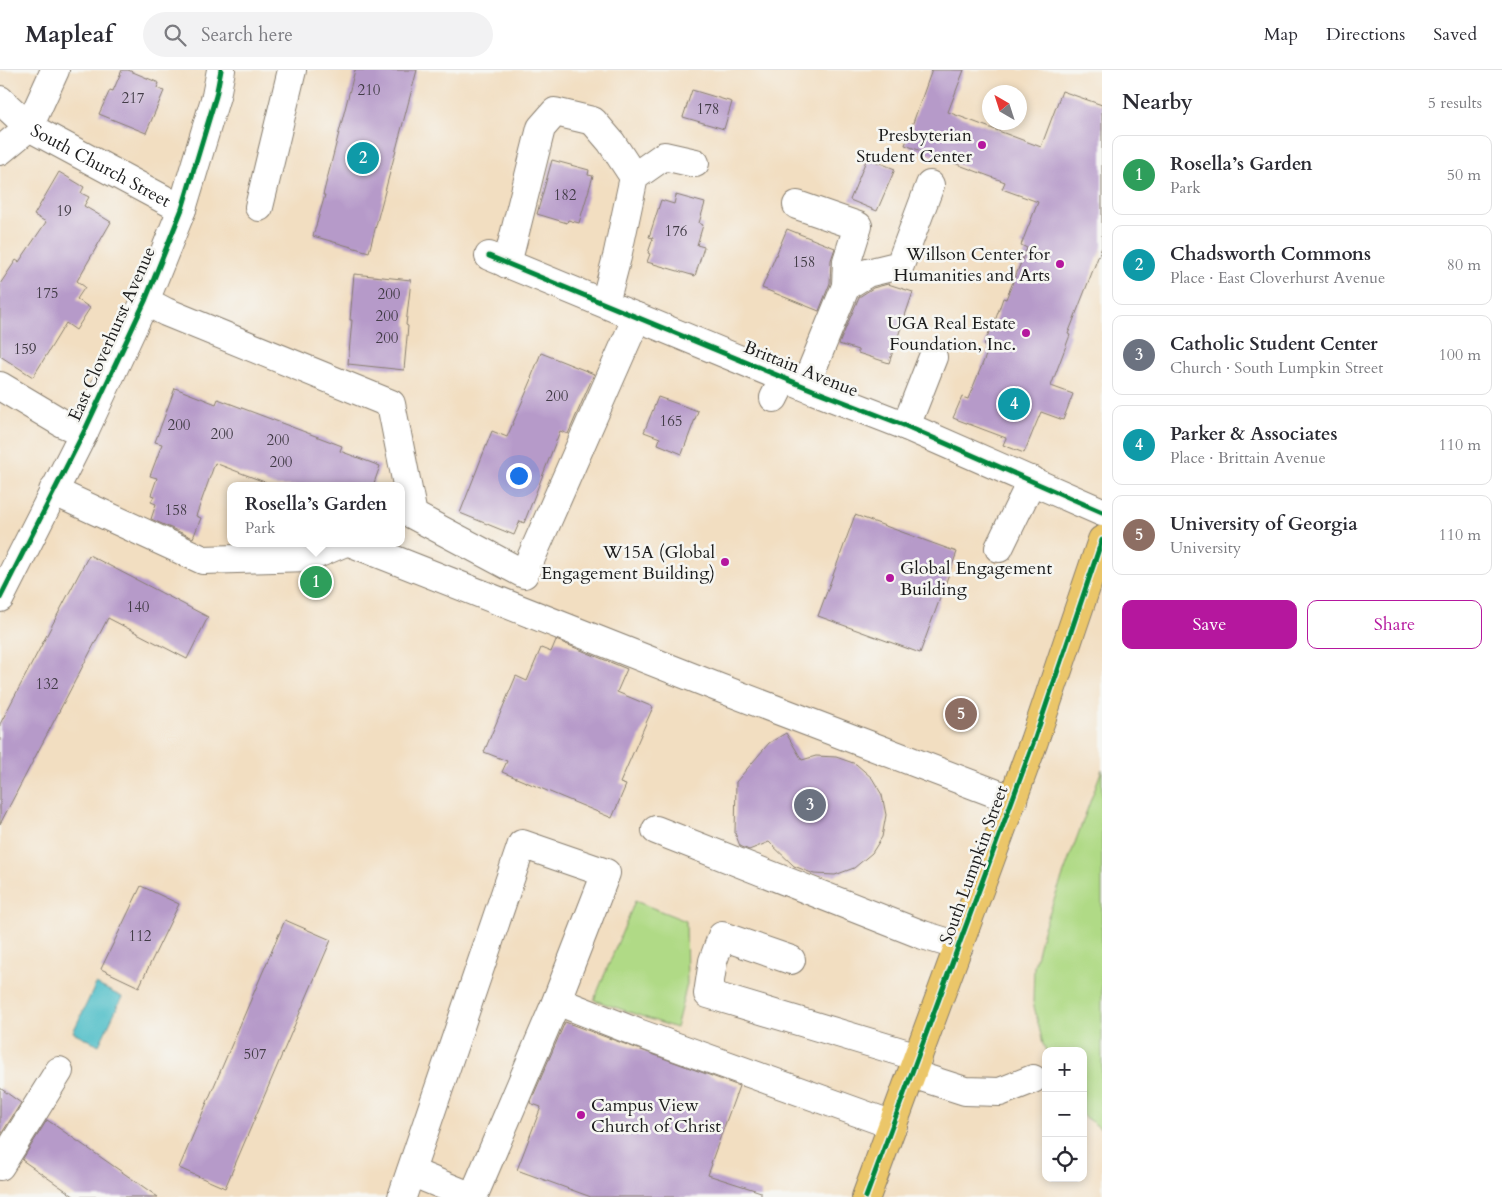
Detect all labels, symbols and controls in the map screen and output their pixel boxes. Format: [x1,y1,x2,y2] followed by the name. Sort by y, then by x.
[143,12,493,57] search box
[25,18,113,51] text: Mapleaf
[161,21,189,49] icon: search
[201,22,293,48] text: Search here
[1264,22,1298,47] text: Map
[1326,22,1405,47] text: Directions
[1433,22,1477,47] text: Saved
[357,80,381,100] house number: 210
[982,85,1027,130] north arrow
[121,88,145,108] house number: 217
[1122,88,1193,117] text: Nearby
[1428,92,1482,114] text: 5 results
[696,99,720,119] house number: 178
[26,118,175,213] street label: South Church Street
[856,123,973,169] place label: Presbyterian Student Center
[347,139,379,177] pin: 2
[976,139,988,151] marker: Presbyterian Student Center
[1170,151,1313,177] text: Rosella’s Garden
[1135,164,1143,186] text: 1
[1447,164,1481,186] text: 50 m
[1170,177,1201,199] text: Park
[553,185,577,205] house number: 182
[56,201,72,221] house number: 19
[664,221,688,241] house number: 176
[1170,241,1371,267] text: Chadsworth Commons
[894,242,1050,288] place label: Willson Center for Humanities and Arts
[62,243,162,425] street label: East Cloverhurst Avenue
[792,252,816,272] house number: 158
[1135,254,1143,276] text: 2
[1447,254,1481,276] text: 80 m
[1054,258,1066,270] marker: Willson Center for Humanities and Arts
[1170,267,1385,289] text: Place · East Cloverhurst Avenue
[35,283,59,303] house number: 175
[377,284,401,304] house number: 200
[375,306,399,326] house number: 200
[887,311,1016,357] place label: UGA Real Estate Foundation, Inc.
[1020,327,1032,339] marker: UGA Real Estate Foundation, Inc.
[375,328,399,348] house number: 200
[1170,331,1378,357] text: Catholic Student Center
[740,335,862,403] street label: Brittain Avenue
[13,339,37,359] house number: 159
[1135,344,1143,366] text: 3
[1439,344,1481,366] text: 100 m
[1170,357,1383,379] text: Church · South Lumpkin Street
[998,385,1030,423] pin: 4
[545,386,569,406] house number: 200
[659,411,683,431] house number: 165
[167,415,191,435] house number: 200
[1170,421,1337,447] text: Parker & Associates
[210,424,234,444] house number: 200
[266,430,290,450] house number: 200
[1135,434,1143,456] text: 4
[1439,434,1481,456] text: 110 m
[1170,447,1326,469] text: Place · Brittain Avenue
[269,452,293,472] house number: 200
[506,463,532,489] your location
[227,482,405,547] popup
[245,491,387,517] text: Rosella’s Garden
[164,500,188,520] house number: 158
[1170,511,1358,537] text: University of Georgia
[245,517,276,539] text: Park
[1135,524,1143,546] text: 5
[1439,524,1481,546] text: 110 m
[1170,537,1241,559] text: University
[541,540,715,586] place label: W15A (Global Engagement Building)
[719,556,731,568] marker: W15A (Global Engagement Building)
[900,556,1053,602] place label: Global Engagement Building
[300,563,332,601] pin: 1
[884,572,896,584] marker: Global Engagement Building
[126,597,150,617] house number: 140
[1122,600,1297,649] button: Save
[1307,600,1482,649] button: Share
[35,674,59,694] house number: 132
[945,695,977,733] pin: 5
[934,782,1015,948] street label: South Lumpkin Street
[794,786,826,824] pin: 3
[128,926,152,946] house number: 112
[243,1044,267,1064] house number: 507
[1042,1047,1087,1182] map controls
[1042,1047,1087,1092] button: +
[1042,1092,1087,1137] button: −
[591,1093,721,1139] place label: Campus View Church of Christ
[575,1109,587,1121] marker: Campus View Church of Christ
[1042,1137,1087,1182] button: locate

